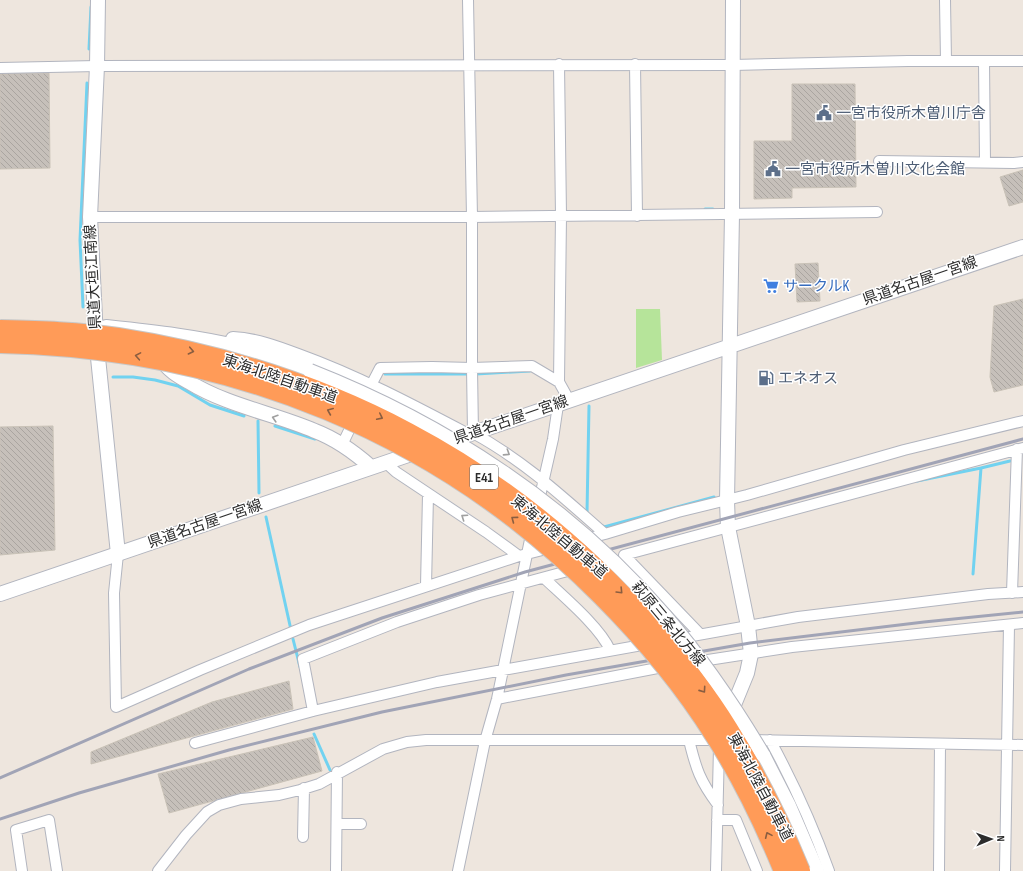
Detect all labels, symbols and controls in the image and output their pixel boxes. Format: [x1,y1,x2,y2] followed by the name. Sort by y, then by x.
[815,104,833,122] public building icon: 一宮市役所木曽川庁舎
[836,104,986,123] place label: 一宮市役所木曽川庁舎
[764,160,782,178] public building icon: 一宮市役所木曽川文化会館
[785,160,965,179] place label: 一宮市役所木曽川文化会館
[81,224,105,330] street label: 県道大垣江南線
[860,252,980,310] street label: 県道名古屋一宮線
[762,277,780,295] supermarket icon: サークルK
[783,277,850,296] place label: サークルK
[188,347,194,355] one-way arrow
[220,350,340,408] street label: 東海北陸自動車道
[135,353,141,361] one-way arrow
[757,369,775,387] fuel station icon: エネオス
[778,369,838,388] place label: エネオス
[451,391,571,449] street label: 県道名古屋一宮線
[326,408,334,416] one-way arrow
[376,412,383,419] one-way arrow
[272,414,279,423] one-way arrow
[503,448,510,455] one-way arrow
[470,465,498,489] road number: E41
[507,491,611,583] street label: 東海北陸自動車道
[145,495,265,553] street label: 県道名古屋一宮線
[461,514,468,522] one-way arrow
[511,516,518,523] one-way arrow
[627,578,709,670] street label: 萩原三条北方線
[615,586,622,594] one-way arrow
[698,686,706,693] one-way arrow
[723,730,797,844] street label: 東海北陸自動車道
[971,819,1011,859] north arrow
[765,832,773,840] one-way arrow
[994,836,1007,842] text: N

